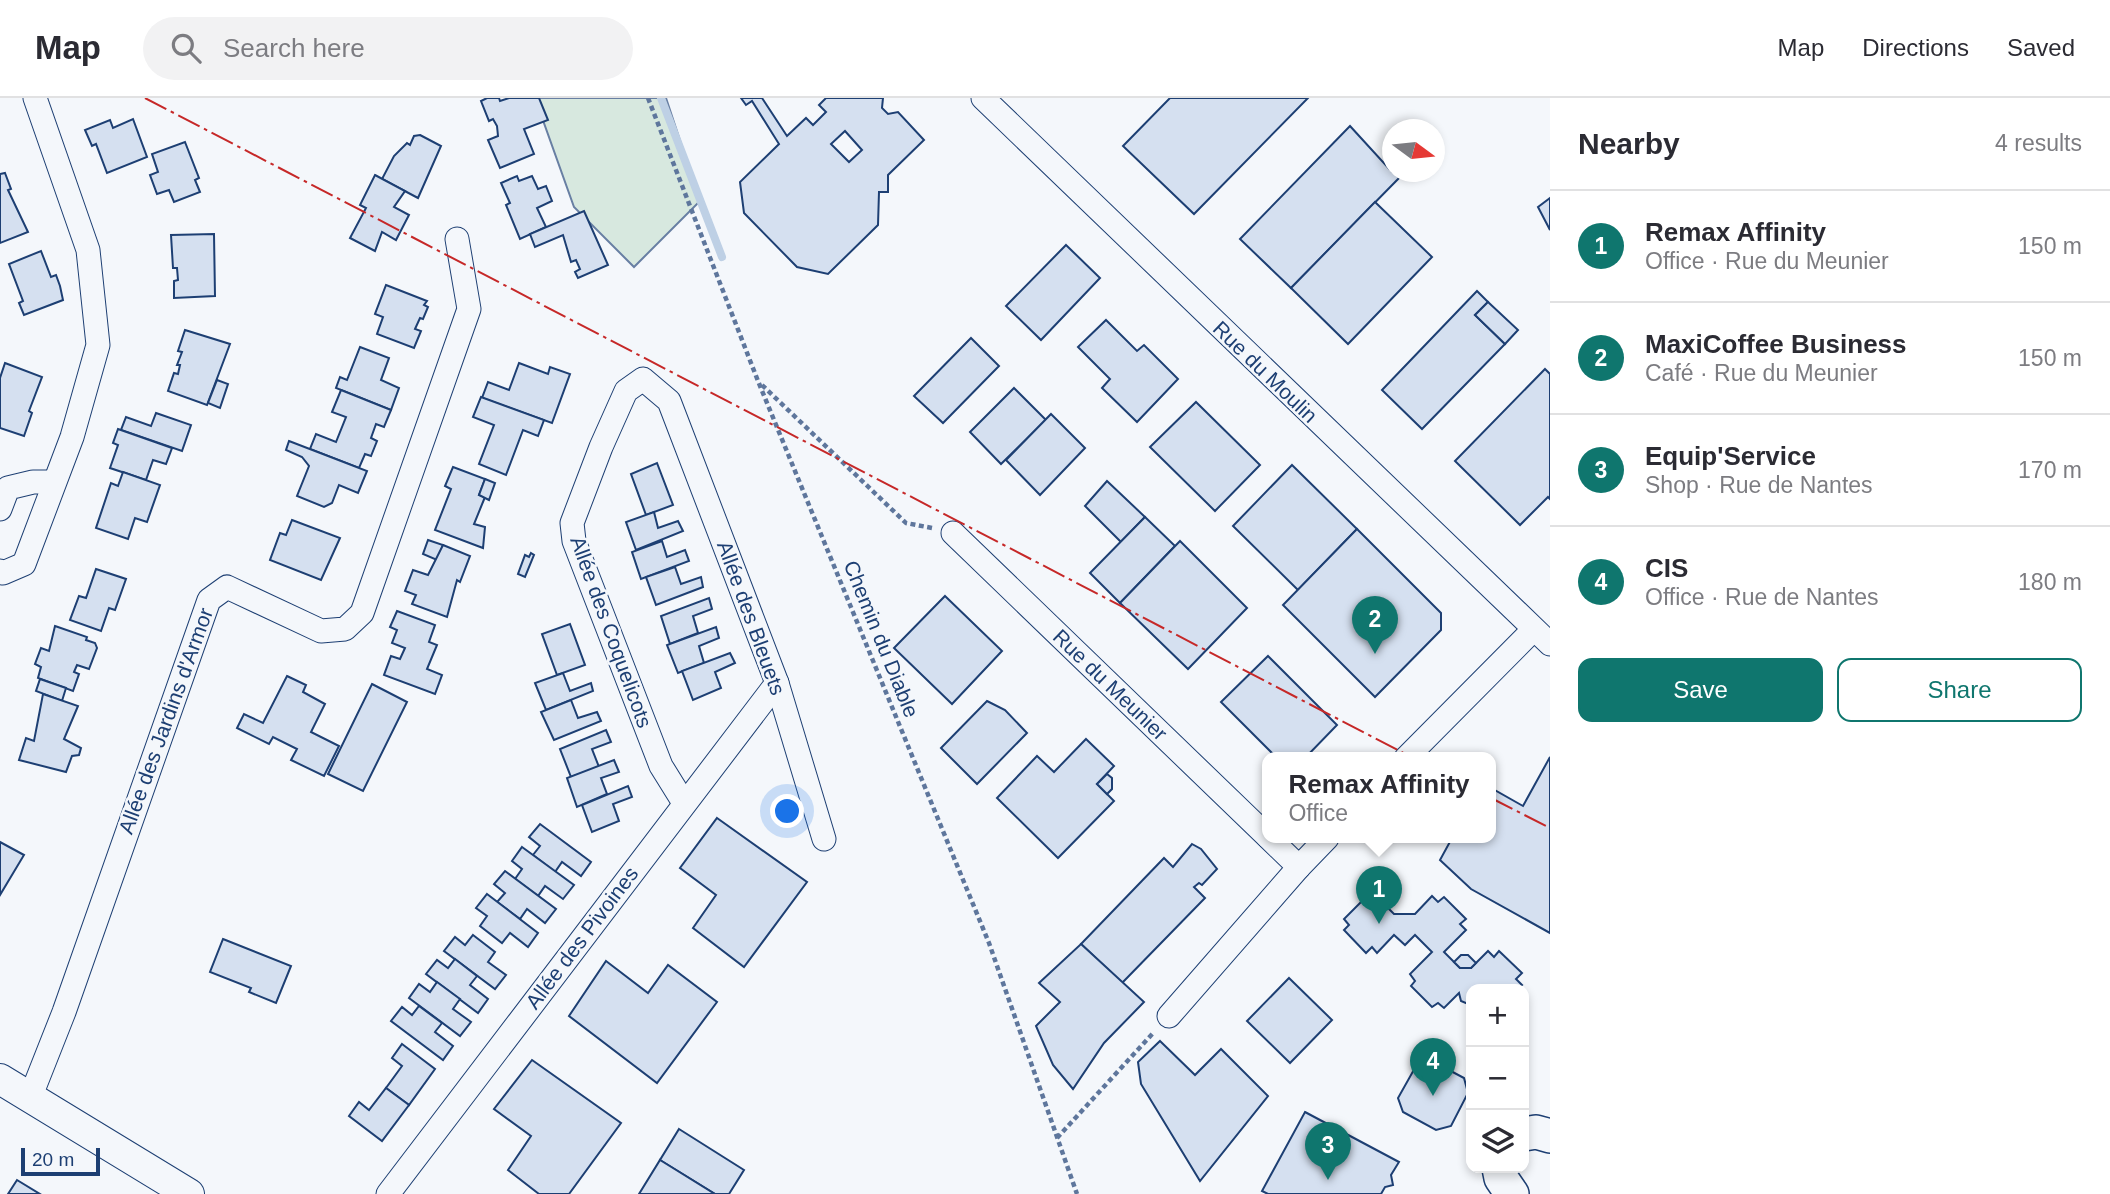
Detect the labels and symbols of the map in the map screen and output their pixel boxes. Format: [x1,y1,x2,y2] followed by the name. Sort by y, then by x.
[1382,119,1445,182] north arrow
[1209,316,1322,427] street label: Rue du Moulin
[566,533,657,731] street label: Allée des Coquelicots
[713,538,790,698] street label: Allée des Bleuets
[840,557,923,721] street label: Chemin du Diable
[1352,596,1398,654] pin: 2
[114,605,217,837] street label: Allée des Jardins d'Armor
[1049,624,1172,745] street label: Rue du Meunier
[770,794,804,828] your location
[521,862,642,1013] street label: Allée des Pivoines
[1356,866,1402,924] pin: 1
[1410,1038,1456,1096] pin: 4
[1305,1122,1351,1180] pin: 3
[21,1145,100,1177] scale bar

